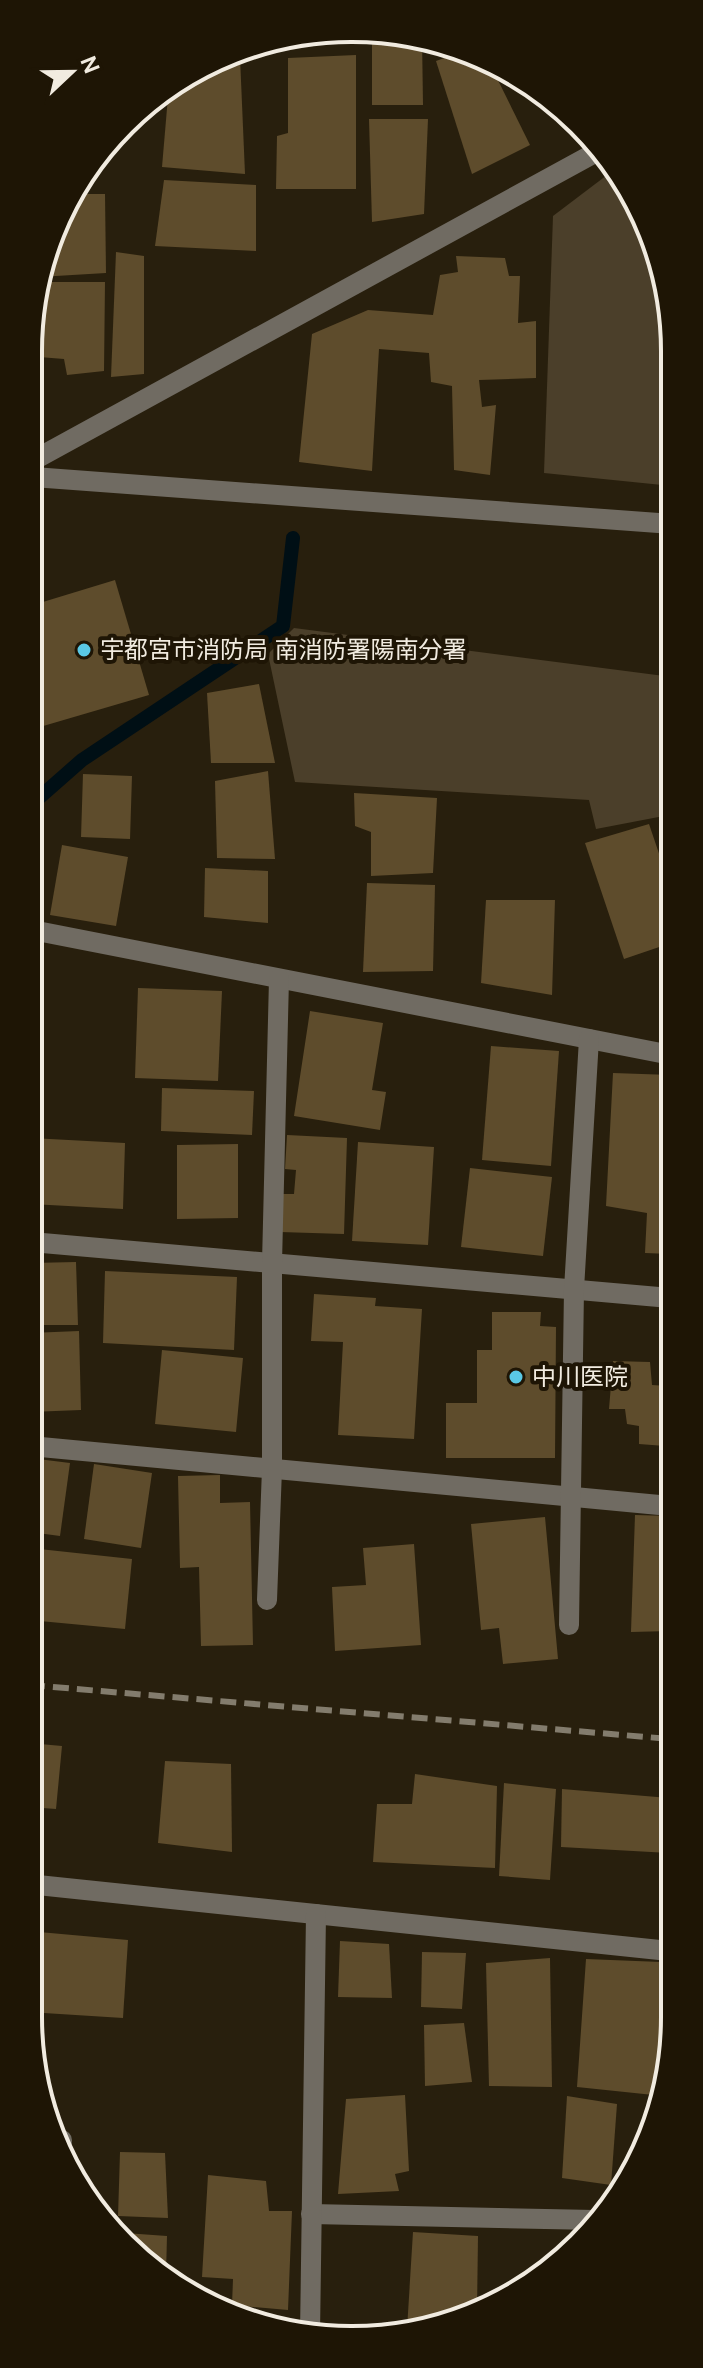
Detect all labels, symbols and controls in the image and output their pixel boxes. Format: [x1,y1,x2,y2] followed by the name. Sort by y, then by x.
[32,32,112,112] north arrow
[74,52,107,78] text: N
[100,634,466,665] place label: 宇都宮市消防局 南消防署陽南分署
[75,641,93,659] marker: 宇都宮市消防局 南消防署陽南分署
[532,1361,628,1392] place label: 中川医院
[507,1368,525,1386] marker: 中川医院

